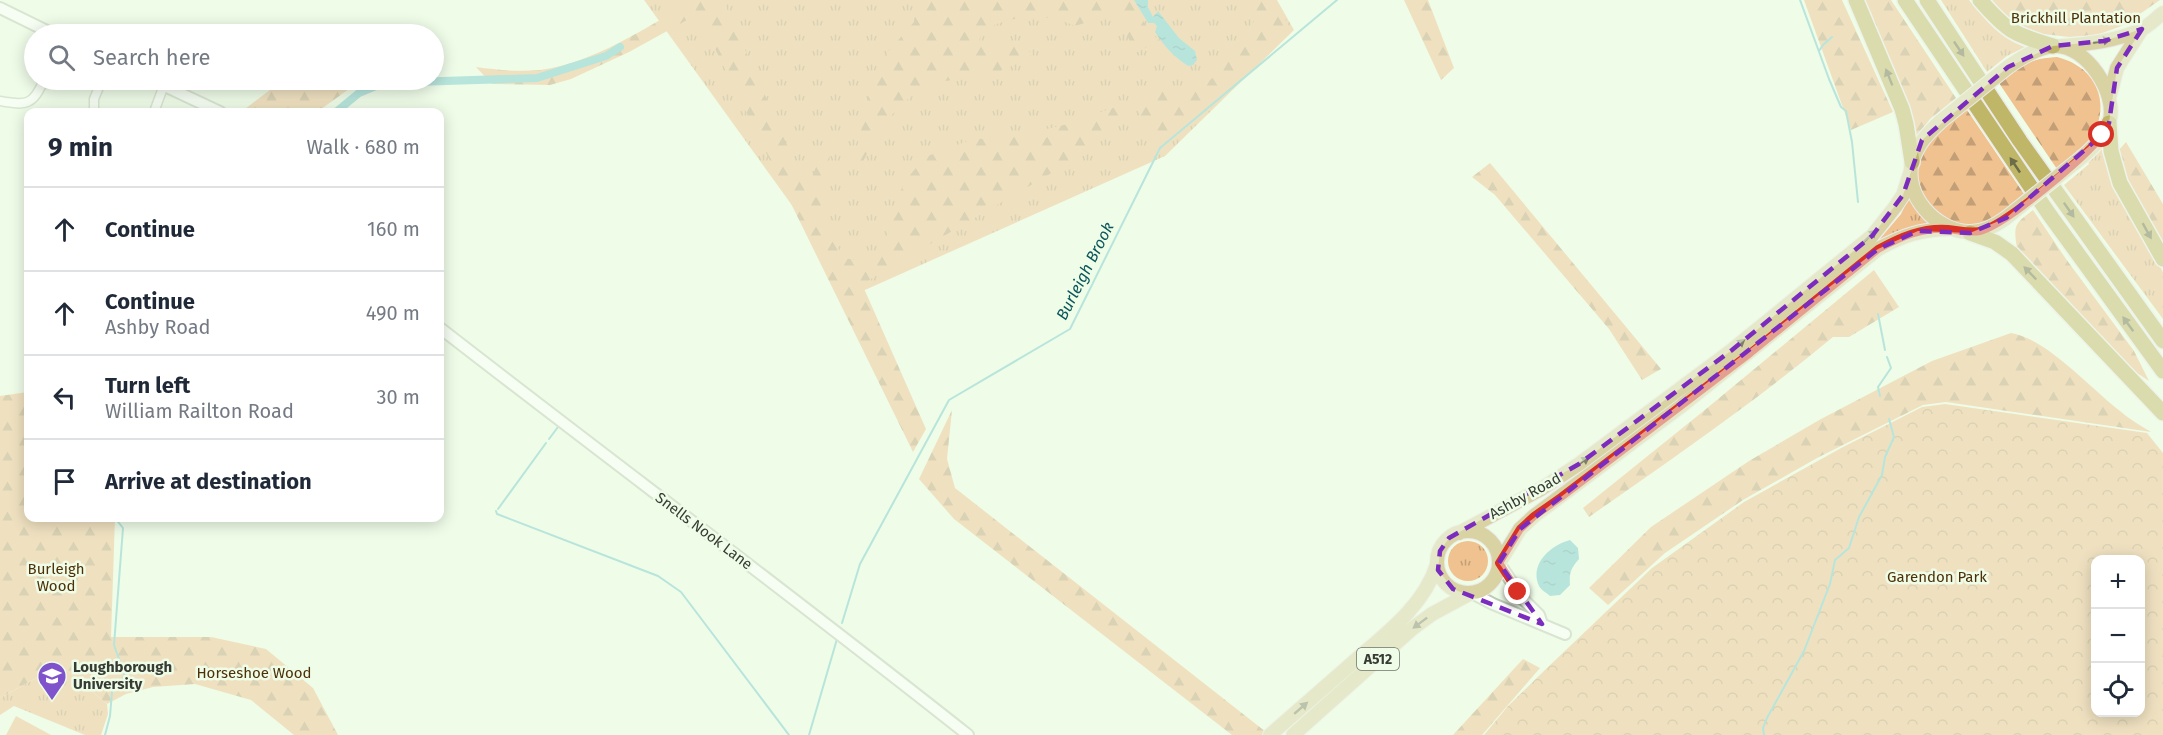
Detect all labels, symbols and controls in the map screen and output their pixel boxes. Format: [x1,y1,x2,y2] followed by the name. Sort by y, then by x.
[2011,9,2141,27] park label: Brickhill Plantation
[24,24,444,90] search box
[2093,36,2112,45] one-way arrow
[1953,40,1965,56] one-way arrow
[45,41,78,74] icon: search
[93,44,211,71] text: Search here
[1884,67,1894,85] one-way arrow
[2088,121,2114,147] route start
[48,132,113,163] text: 9 min
[307,135,420,159] text: Walk · 680 m
[2010,157,2021,173] one-way arrow
[2063,201,2075,217] one-way arrow
[48,213,81,246] icon: ahead
[105,216,195,243] text: Continue
[367,217,420,241] text: 160 m
[1052,219,1118,323] water label: Burleigh Brook
[2142,223,2152,240] one-way arrow
[1863,230,1877,244] one-way arrow
[2024,267,2038,281] one-way arrow
[105,288,195,315] text: Continue
[48,297,81,330] icon: ahead
[366,301,420,325] text: 490 m
[105,315,211,339] text: Ashby Road
[2122,316,2134,332] one-way arrow
[1730,339,1746,352] one-way arrow
[105,372,190,399] text: Turn left
[48,381,81,414] icon: left
[376,385,420,409] text: 30 m
[105,399,294,423] text: William Railton Road
[1573,456,1589,468] one-way arrow
[48,465,81,498] icon: arrive
[105,468,312,495] text: Arrive at destination
[1486,469,1564,523] street label: Ashby Road
[652,489,756,573] street label: Snells Nook Lane
[2091,555,2145,717] map controls
[2091,555,2145,609] button: +
[28,560,84,595] park label: Burleigh Wood
[1887,568,1987,586] park label: Garendon Park
[1504,578,1530,604] route end
[2091,609,2145,663] button: −
[1413,616,1428,628] one-way arrow
[1357,648,1399,670] road number: A512
[73,658,172,693] place label: Loughborough University
[36,660,68,702] school or university icon: Loughborough University
[2091,663,2145,717] button: locate
[196,664,312,682] park label: Horseshoe Wood
[1293,702,1308,715] one-way arrow

